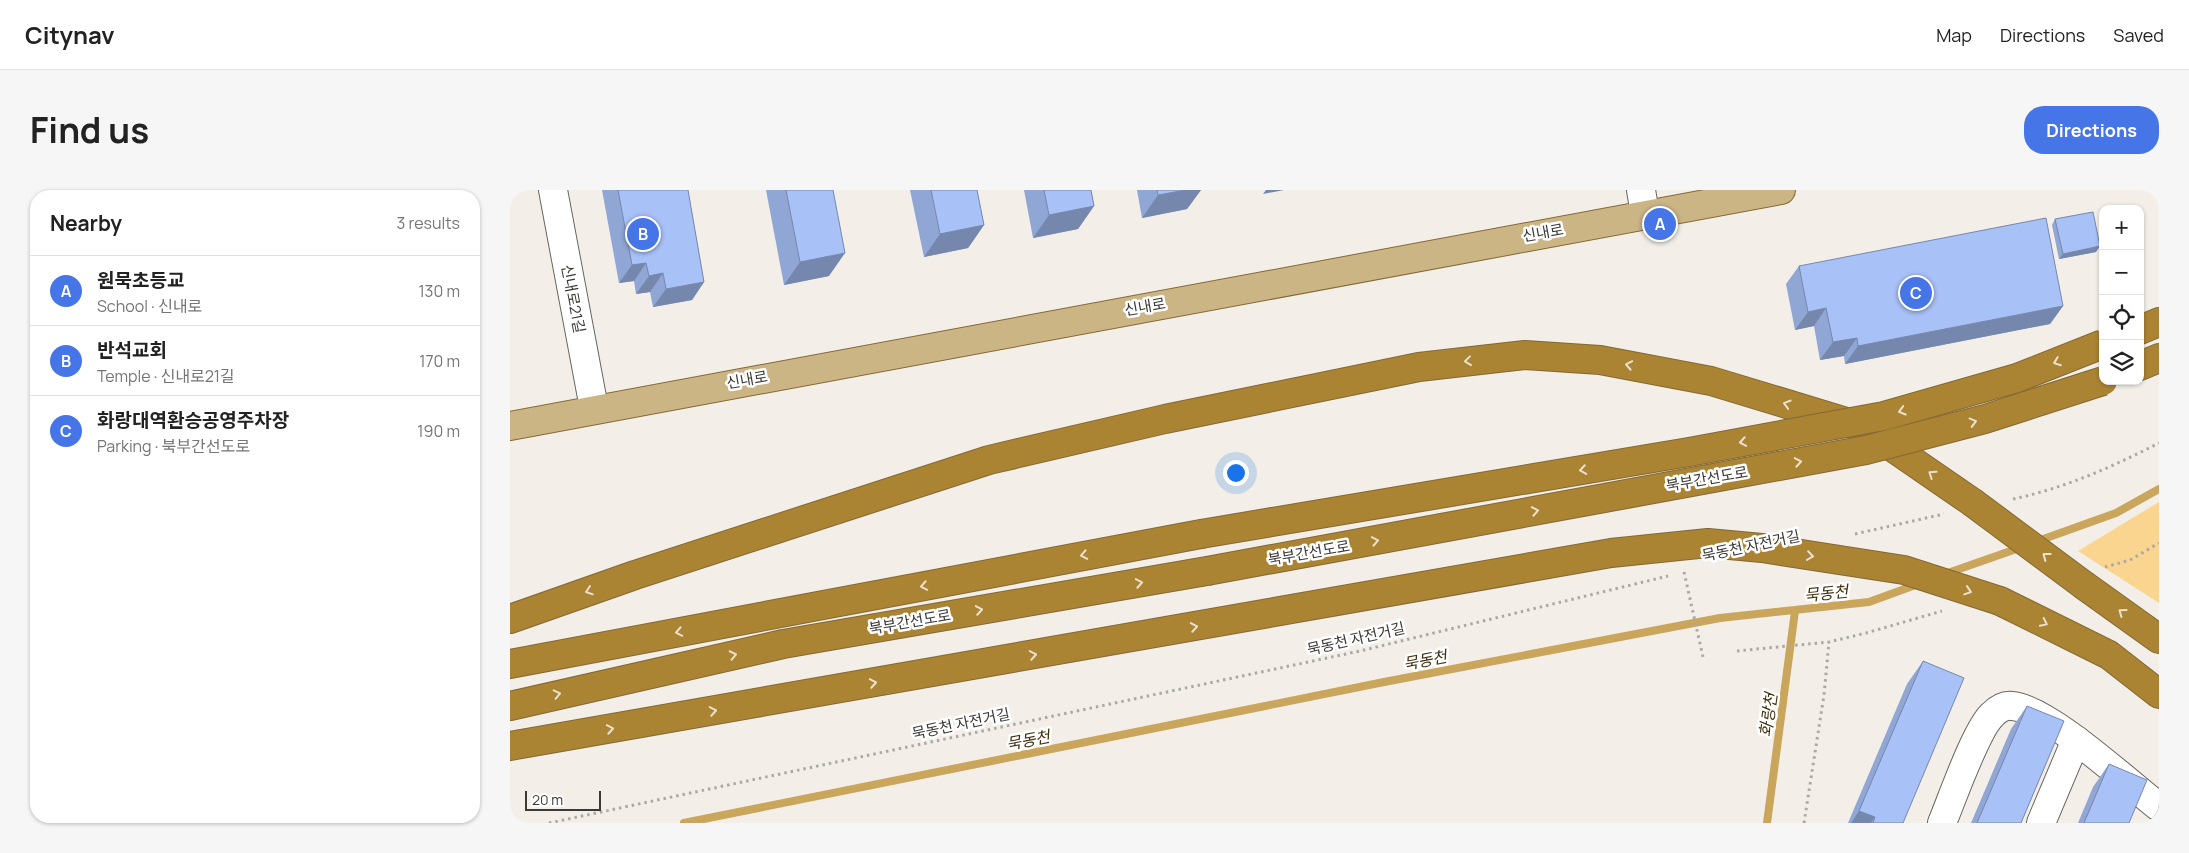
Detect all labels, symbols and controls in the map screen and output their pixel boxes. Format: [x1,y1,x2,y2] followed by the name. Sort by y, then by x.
[25,18,115,51] text: Citynav
[1936,23,1972,47] text: Map
[2000,23,2085,47] text: Directions
[2113,23,2164,47] text: Saved
[30,106,149,154] text: Find us
[2024,106,2159,154] button: Directions
[1644,205,1676,243] pin: A
[2099,205,2144,385] map controls
[2099,205,2144,250] button: +
[50,209,122,237] text: Nearby
[397,212,460,234] text: 3 results
[627,215,659,253] pin: B
[1521,219,1565,246] street label: 신내로
[2099,250,2144,295] button: −
[557,263,590,335] street label: 신내로21길
[97,267,184,293] text: 원묵초등교
[1900,274,1932,312] pin: C
[61,280,71,302] text: A
[418,280,460,302] text: 130 m
[1123,293,1167,320] street label: 신내로
[97,295,202,317] text: School · 신내로
[2099,295,2144,340] button: locate
[97,337,167,363] text: 반석교회
[2099,340,2144,385] button: layers
[61,350,71,372] text: B
[419,350,460,372] text: 170 m
[1464,355,1472,366] one-way arrow
[2054,357,2062,367] one-way arrow
[1625,361,1634,371] one-way arrow
[97,365,235,387] text: Temple · 신내로21길
[725,366,769,393] street label: 신내로
[1783,400,1792,410] one-way arrow
[1899,405,1907,415] one-way arrow
[97,407,289,433] text: 화랑대역환승공영주차장
[1969,417,1978,428] one-way arrow
[60,420,72,442] text: C
[417,420,460,442] text: 190 m
[97,435,250,457] text: Parking · 북부간선도로
[1739,436,1747,446] one-way arrow
[1794,458,1802,468] one-way arrow
[1223,460,1249,486] your location
[1664,461,1750,496] street label: 북부간선도로
[1579,464,1587,474] one-way arrow
[1928,471,1937,480] one-way arrow
[1530,506,1539,516] one-way arrow
[1700,525,1802,566] street label: 묵동천 자전거길
[1266,535,1352,570] street label: 북부간선도로
[1371,536,1380,547] one-way arrow
[1080,550,1088,560] one-way arrow
[1806,550,1814,560] one-way arrow
[2042,553,2052,562] one-way arrow
[1135,578,1144,588] one-way arrow
[920,580,929,590] one-way arrow
[1803,580,1851,606] water label: 묵동천
[585,585,594,595] one-way arrow
[1963,585,1972,595] one-way arrow
[867,604,953,639] street label: 북부간선도로
[975,606,983,616] one-way arrow
[2118,609,2128,618] one-way arrow
[1305,617,1407,660] street label: 묵동천 자전거길
[2038,617,2047,627] one-way arrow
[1189,622,1198,632] one-way arrow
[674,626,683,636] one-way arrow
[1401,645,1451,675] water label: 묵동천
[729,650,738,661] one-way arrow
[1029,650,1038,660] one-way arrow
[869,678,878,688] one-way arrow
[553,689,562,700] one-way arrow
[1754,689,1782,738] water label: 화랑천
[910,703,1012,744] street label: 묵동천 자전거길
[709,706,718,716] one-way arrow
[605,724,614,734] one-way arrow
[1004,725,1054,755] water label: 묵동천
[525,788,601,811] scale bar
[532,790,563,809] text: 20 m

